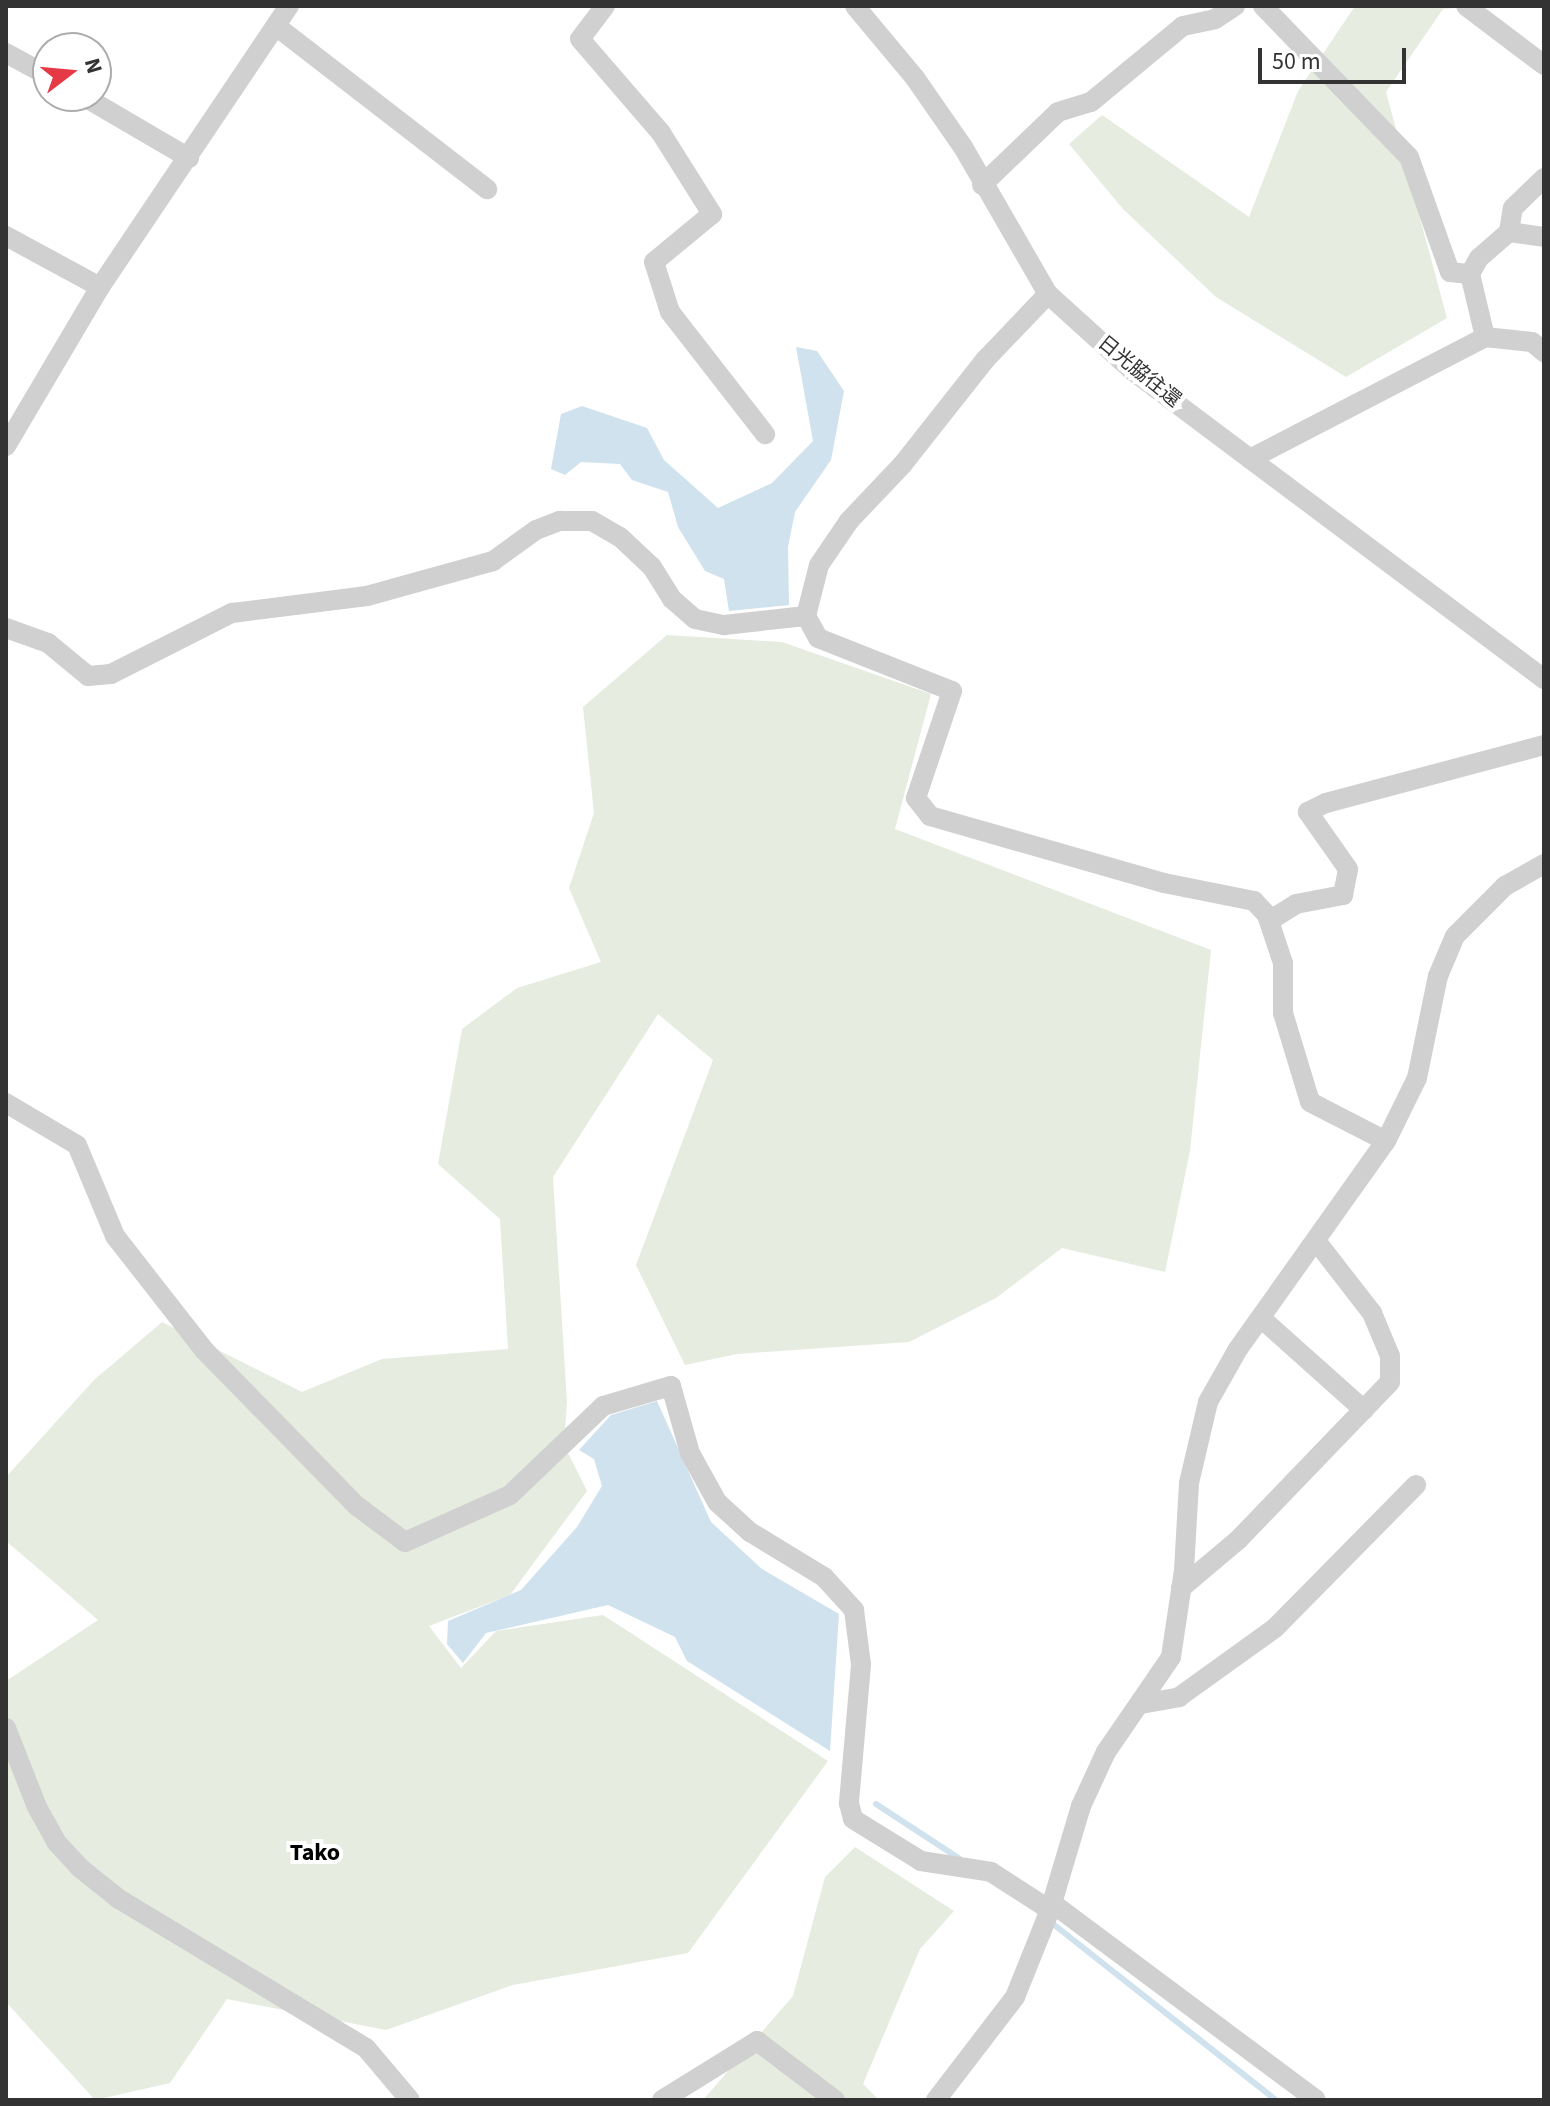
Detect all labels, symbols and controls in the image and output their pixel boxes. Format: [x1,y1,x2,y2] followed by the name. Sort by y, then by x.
[32,32,112,112] north arrow
[1262,32,1410,82] scale bar
[1272,44,1321,79] text: 50 m
[76,54,111,77] text: N
[1093,331,1185,413] street label: 日光脇往還
[290,1839,340,1867] district label: Tako

